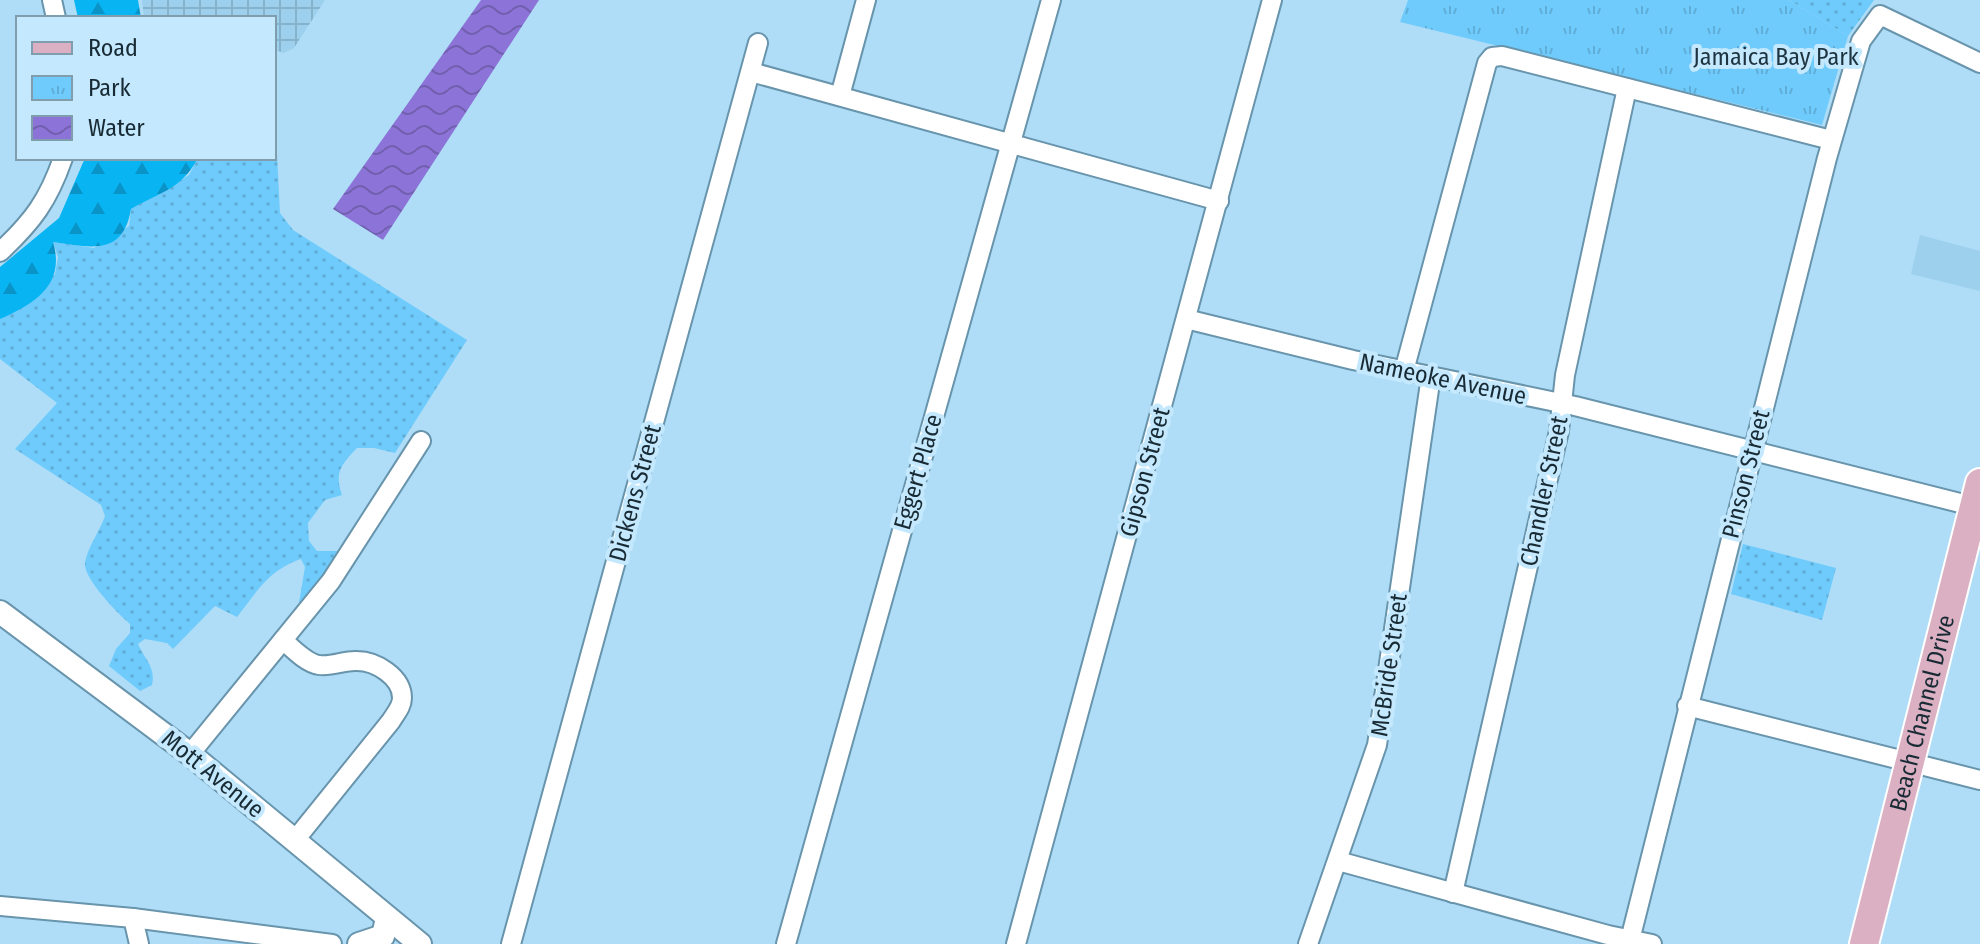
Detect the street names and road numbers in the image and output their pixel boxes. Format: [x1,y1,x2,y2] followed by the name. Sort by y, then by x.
[1357,348,1529,410] street label: Nameoke Avenue
[1114,404,1176,540] street label: Gipson Street
[1717,407,1776,541] street label: Pinson Street
[888,411,948,533] street label: Eggert Place
[1514,413,1574,569] street label: Chandler Street
[603,421,667,565] street label: Dickens Street
[1365,591,1413,738] street label: McBride Street
[1884,612,1960,814] street label: Beach Channel Drive
[156,724,270,824] street label: Mott Avenue

